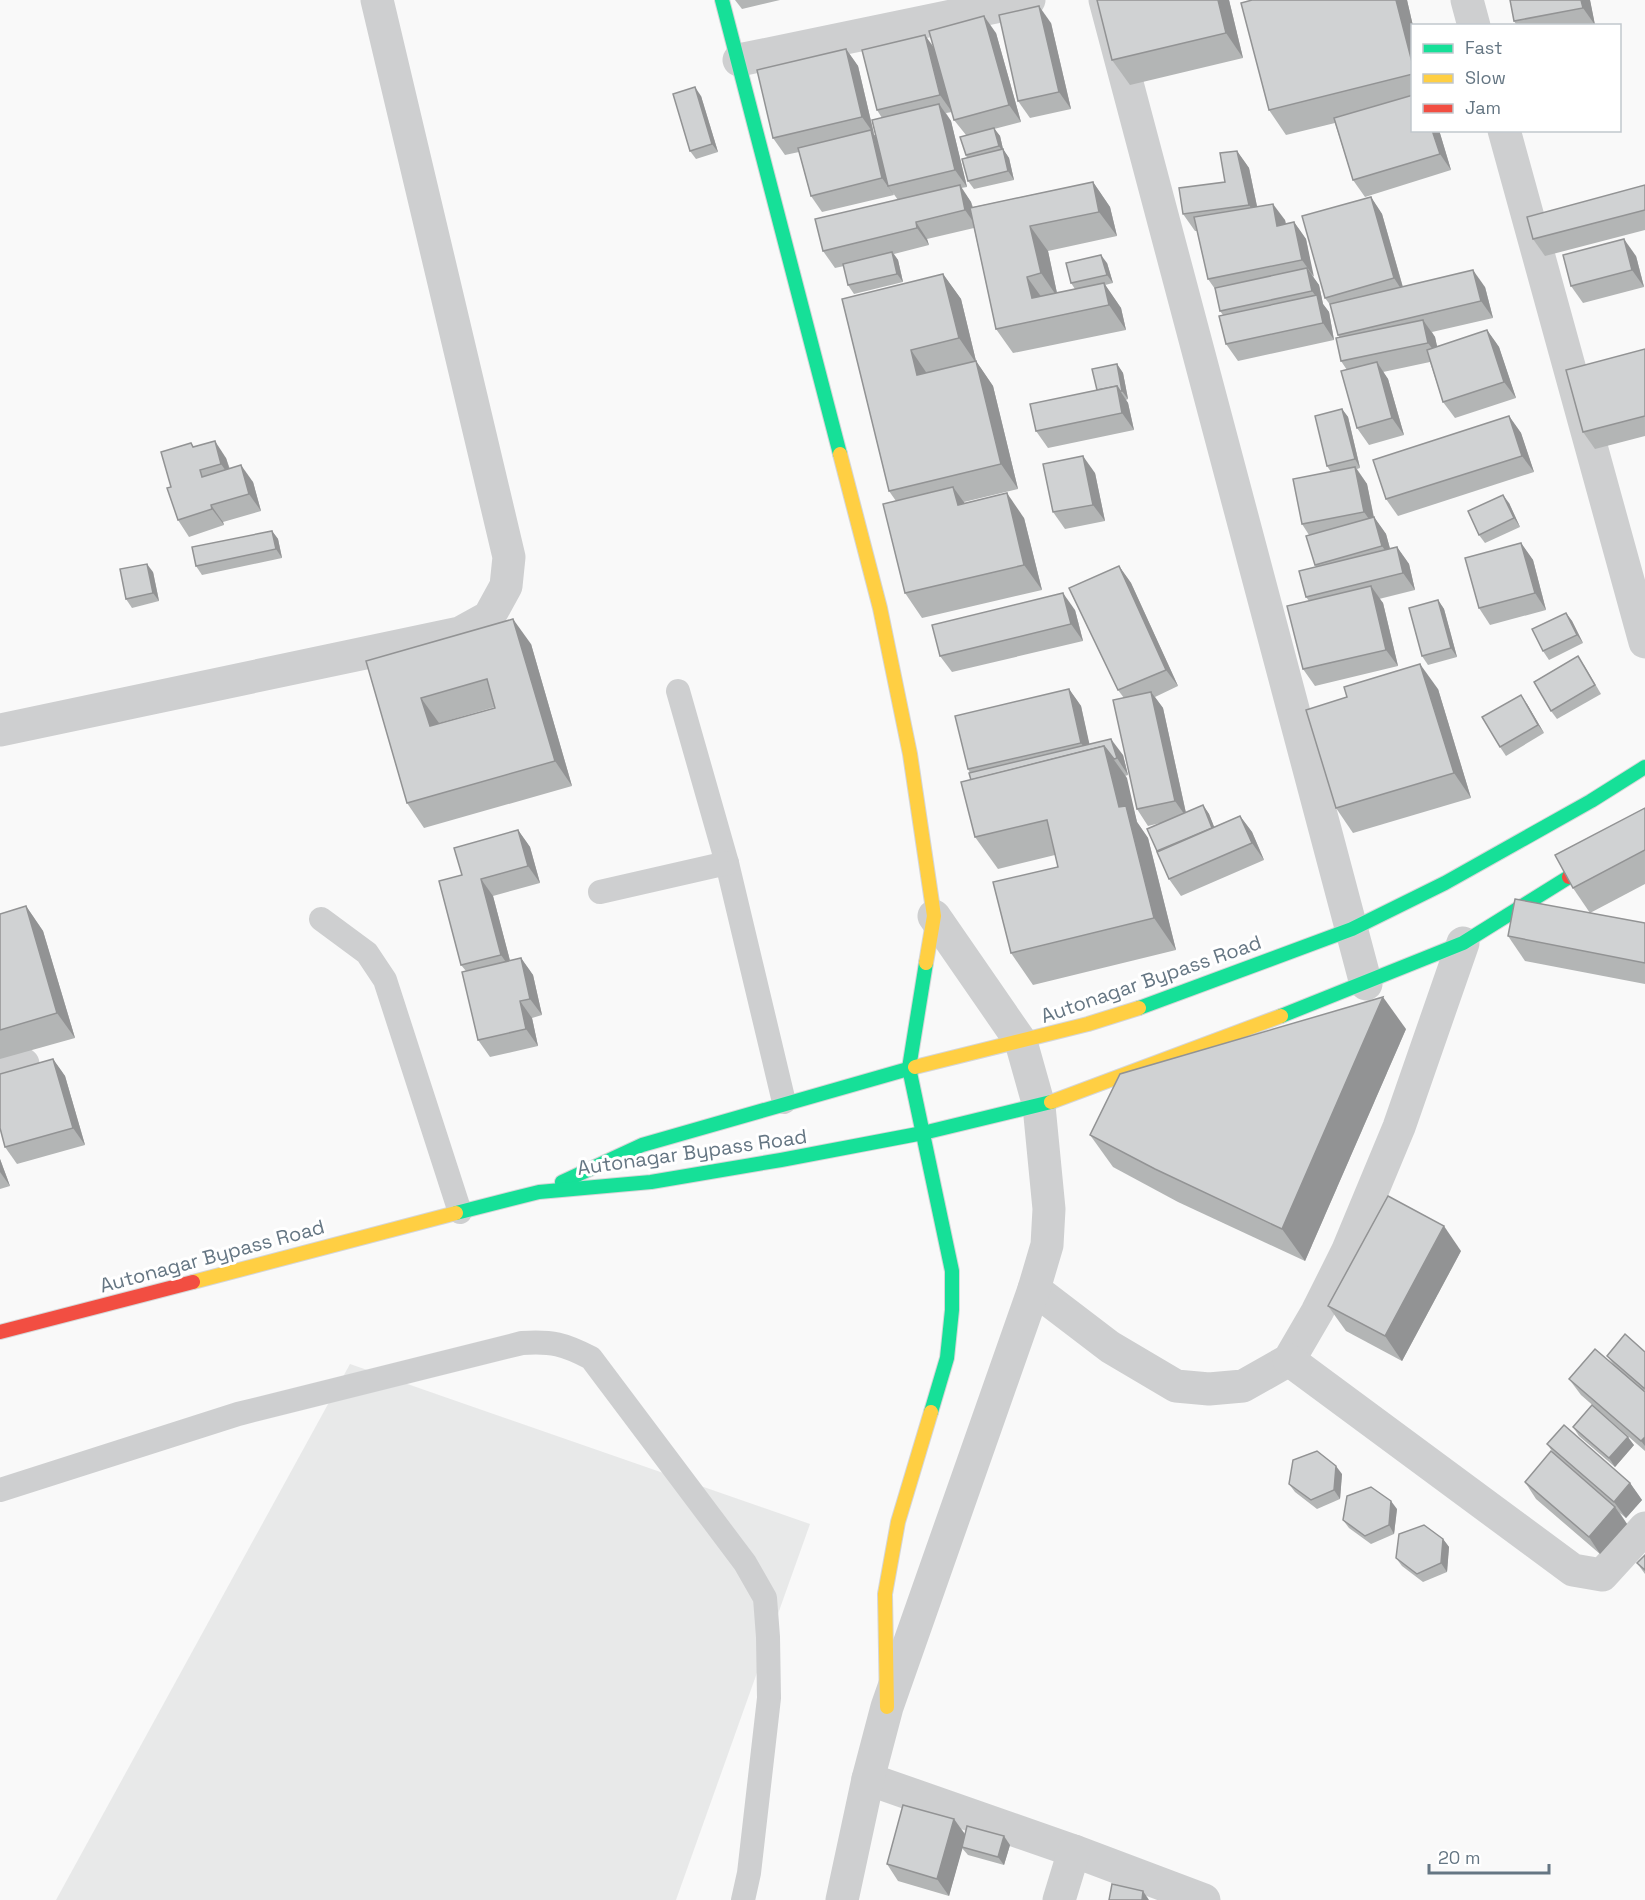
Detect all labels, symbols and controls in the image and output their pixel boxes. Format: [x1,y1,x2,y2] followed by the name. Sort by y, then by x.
[1411,24,1621,132] legend
[1465,36,1502,59] text: Fast
[1465,66,1506,89] text: Slow
[1465,96,1501,119] text: Jam
[1037,929,1265,1029] street label: Autonagar Bypass Road
[576,1123,808,1181] street label: Autonagar Bypass Road
[97,1213,327,1299] street label: Autonagar Bypass Road
[1429,1837,1549,1875] scale bar
[1438,1846,1481,1869] text: 20 m

